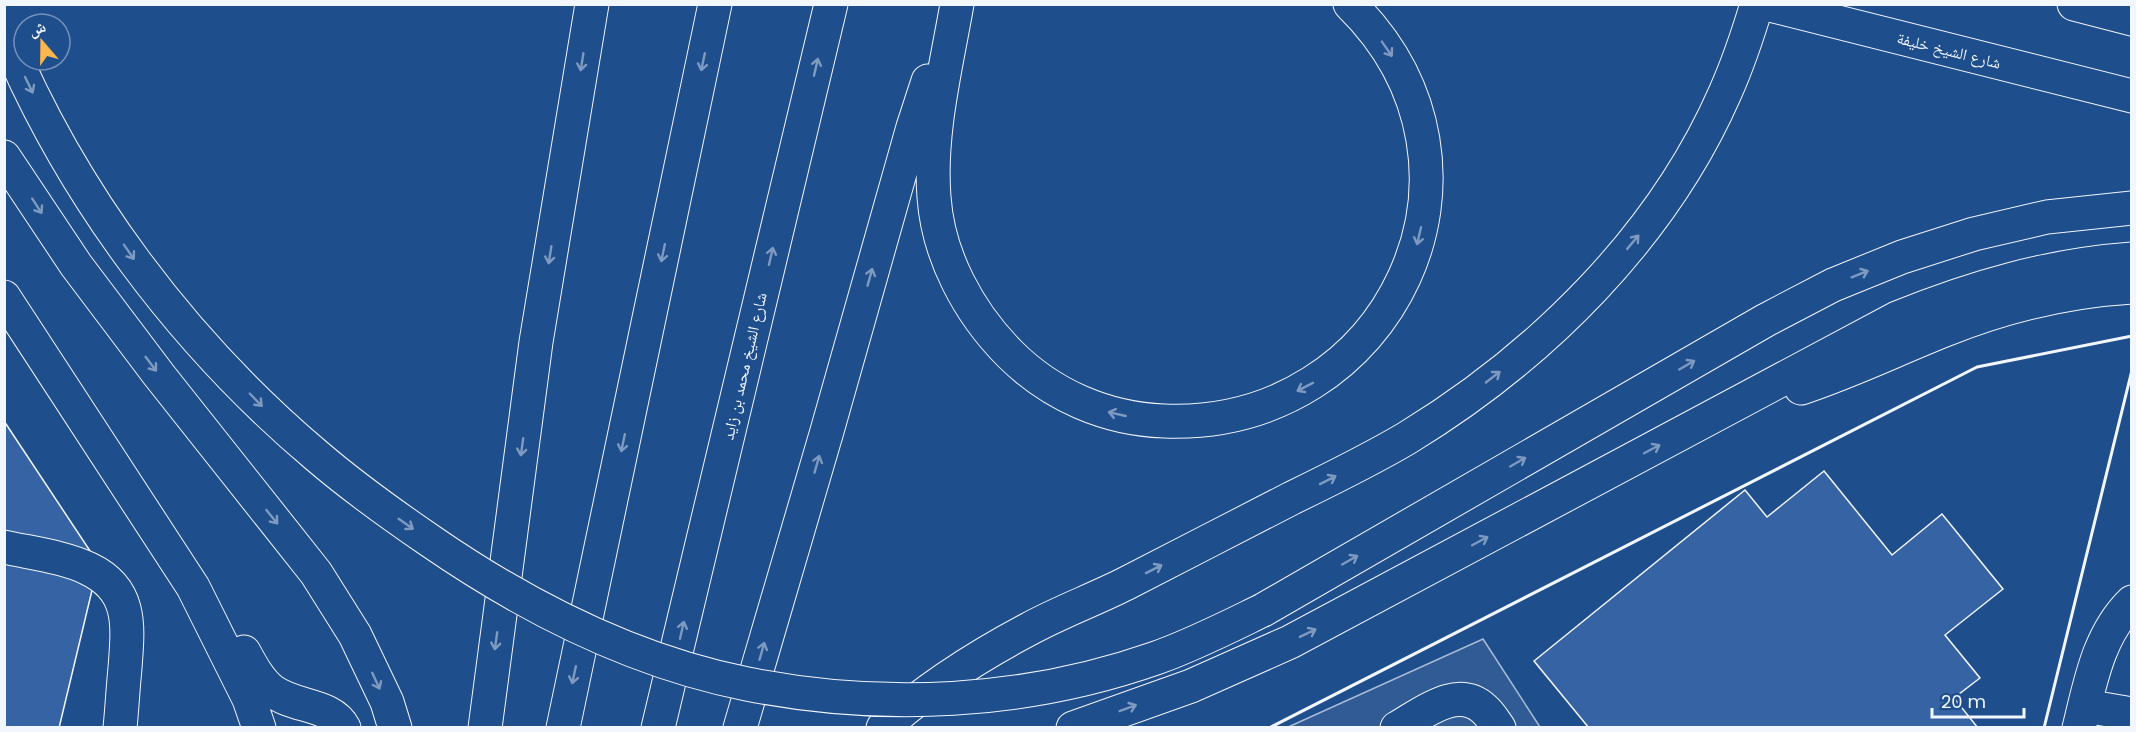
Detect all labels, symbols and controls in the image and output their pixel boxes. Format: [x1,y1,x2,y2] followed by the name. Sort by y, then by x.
[12,12,72,72] north arrow
[25,15,49,42] text: ش
[1894,26,2003,75] street label: شارع الشيخ خليفة
[1381,41,1393,57] one-way arrow
[697,51,708,71] one-way arrow
[576,52,587,72] one-way arrow
[810,57,822,76] one-way arrow
[24,75,36,93] one-way arrow
[31,197,43,214] one-way arrow
[1412,226,1424,245] one-way arrow
[1626,235,1640,250] one-way arrow
[123,243,135,260] one-way arrow
[656,243,668,262] one-way arrow
[544,244,555,264] one-way arrow
[765,247,777,266] one-way arrow
[865,267,877,286] one-way arrow
[1850,268,1868,279] one-way arrow
[716,290,773,442] street label: شارع الشيخ محمد بن زايد
[144,356,157,372] one-way arrow
[1678,359,1696,370] one-way arrow
[1485,371,1501,384] one-way arrow
[1296,382,1314,393] one-way arrow
[249,392,263,407] one-way arrow
[1108,408,1127,419] one-way arrow
[616,434,628,453] one-way arrow
[516,437,527,457] one-way arrow
[1643,443,1660,455] one-way arrow
[812,455,823,474] one-way arrow
[1509,456,1526,468] one-way arrow
[1319,474,1336,486] one-way arrow
[265,509,278,525] one-way arrow
[397,518,414,530] one-way arrow
[1471,535,1489,546] one-way arrow
[1341,553,1358,565] one-way arrow
[1145,562,1163,574] one-way arrow
[676,621,688,640] one-way arrow
[1299,626,1317,638] one-way arrow
[491,630,502,650] one-way arrow
[757,642,768,661] one-way arrow
[568,665,579,685] one-way arrow
[371,671,383,689] one-way arrow
[1932,681,2024,719] scale bar
[1941,689,1986,714] text: 20 m
[1119,701,1137,712] one-way arrow

